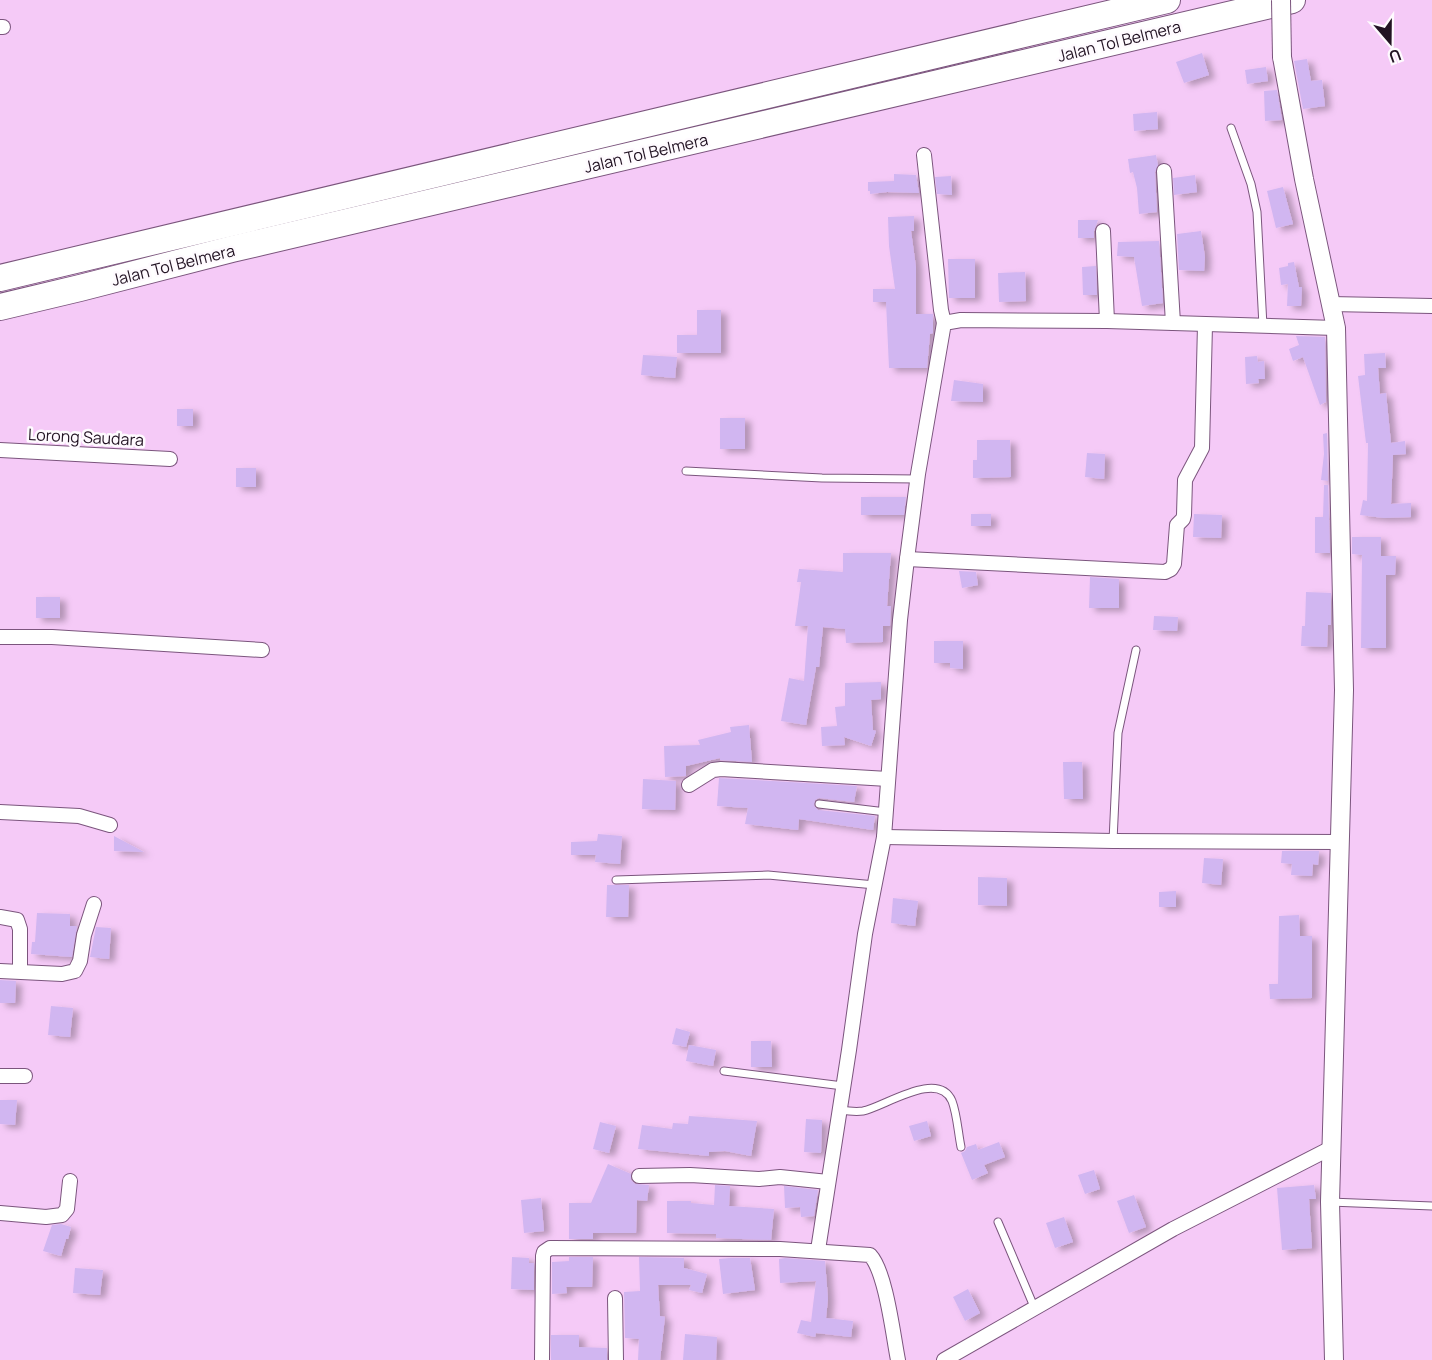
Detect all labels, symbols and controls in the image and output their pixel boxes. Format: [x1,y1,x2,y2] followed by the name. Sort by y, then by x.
[1360,12,1420,72] north arrow
[1055,15,1183,67] street label: Jalan Tol Belmera
[1386,44,1404,68] text: U
[582,128,710,178] street label: Jalan Tol Belmera
[109,239,237,291] street label: Jalan Tol Belmera
[28,423,144,451] street label: Lorong Saudara

